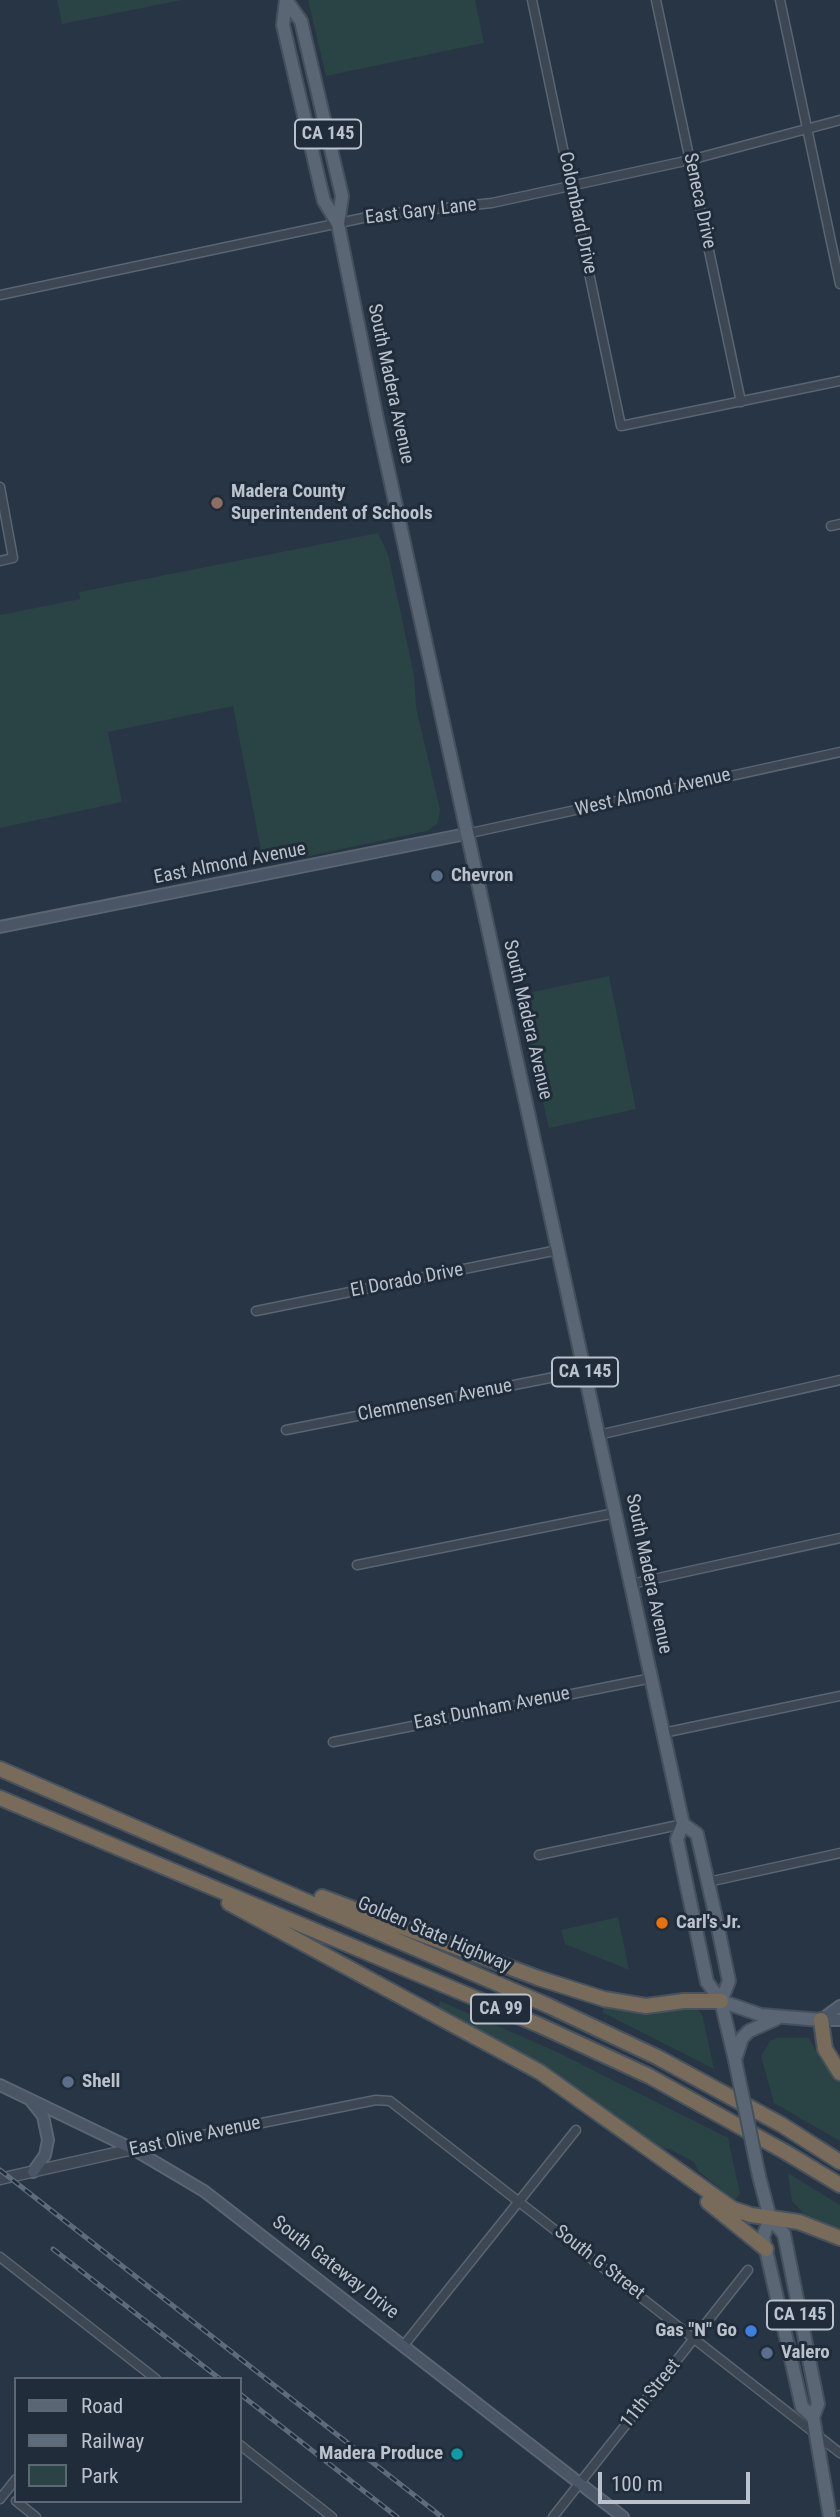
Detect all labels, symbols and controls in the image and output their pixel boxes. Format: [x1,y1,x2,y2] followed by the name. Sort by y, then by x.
[295,119,361,148] road number: CA 145
[553,150,601,276] street label: Colombard Drive
[678,151,720,251] street label: Seneca Drive
[364,194,478,230] street label: East Gary Lane
[362,302,418,466] street label: South Madera Avenue
[231,481,433,525] place label: Madera County Superintendent of Schools
[209,495,225,511] marker: Madera County Superintendent of Schools
[573,764,733,822] street label: West Almond Avenue
[152,838,308,890] street label: East Almond Avenue
[451,865,513,887] place label: Chevron
[429,868,445,884] marker: Chevron
[498,938,556,1102] street label: South Madera Avenue
[349,1259,465,1303] street label: El Dorado Drive
[552,1358,618,1386] road number: CA 145
[356,1375,514,1427] street label: Clemmensen Avenue
[620,1492,676,1656] street label: South Madera Avenue
[412,1683,572,1735] street label: East Dunham Avenue
[354,1892,514,1978] street label: Golden State Highway
[676,1912,742,1934] place label: Carl's Jr.
[654,1915,670,1931] marker: Carl's Jr.
[471,1994,531,2024] road number: CA 99
[82,2071,120,2093] place label: Shell
[60,2074,76,2090] marker: Shell
[127,2112,263,2162] street label: East Olive Avenue
[267,2212,403,2324] street label: South Gateway Drive
[549,2221,649,2305] street label: South G Street
[767,2300,833,2330] road number: CA 145
[655,2320,737,2342] place label: Gas "N" Go
[743,2323,759,2339] marker: Gas "N" Go
[781,2342,830,2364] place label: Valero
[759,2345,775,2361] marker: Valero
[616,2355,686,2433] street label: 11th Street
[14,2377,242,2503] legend
[81,2394,123,2418] text: Road
[81,2429,144,2453] text: Railway
[319,2443,443,2465] place label: Madera Produce
[449,2446,465,2462] marker: Madera Produce
[602,2458,754,2502] scale bar
[81,2464,118,2488] text: Park
[611,2472,663,2496] text: 100 m

